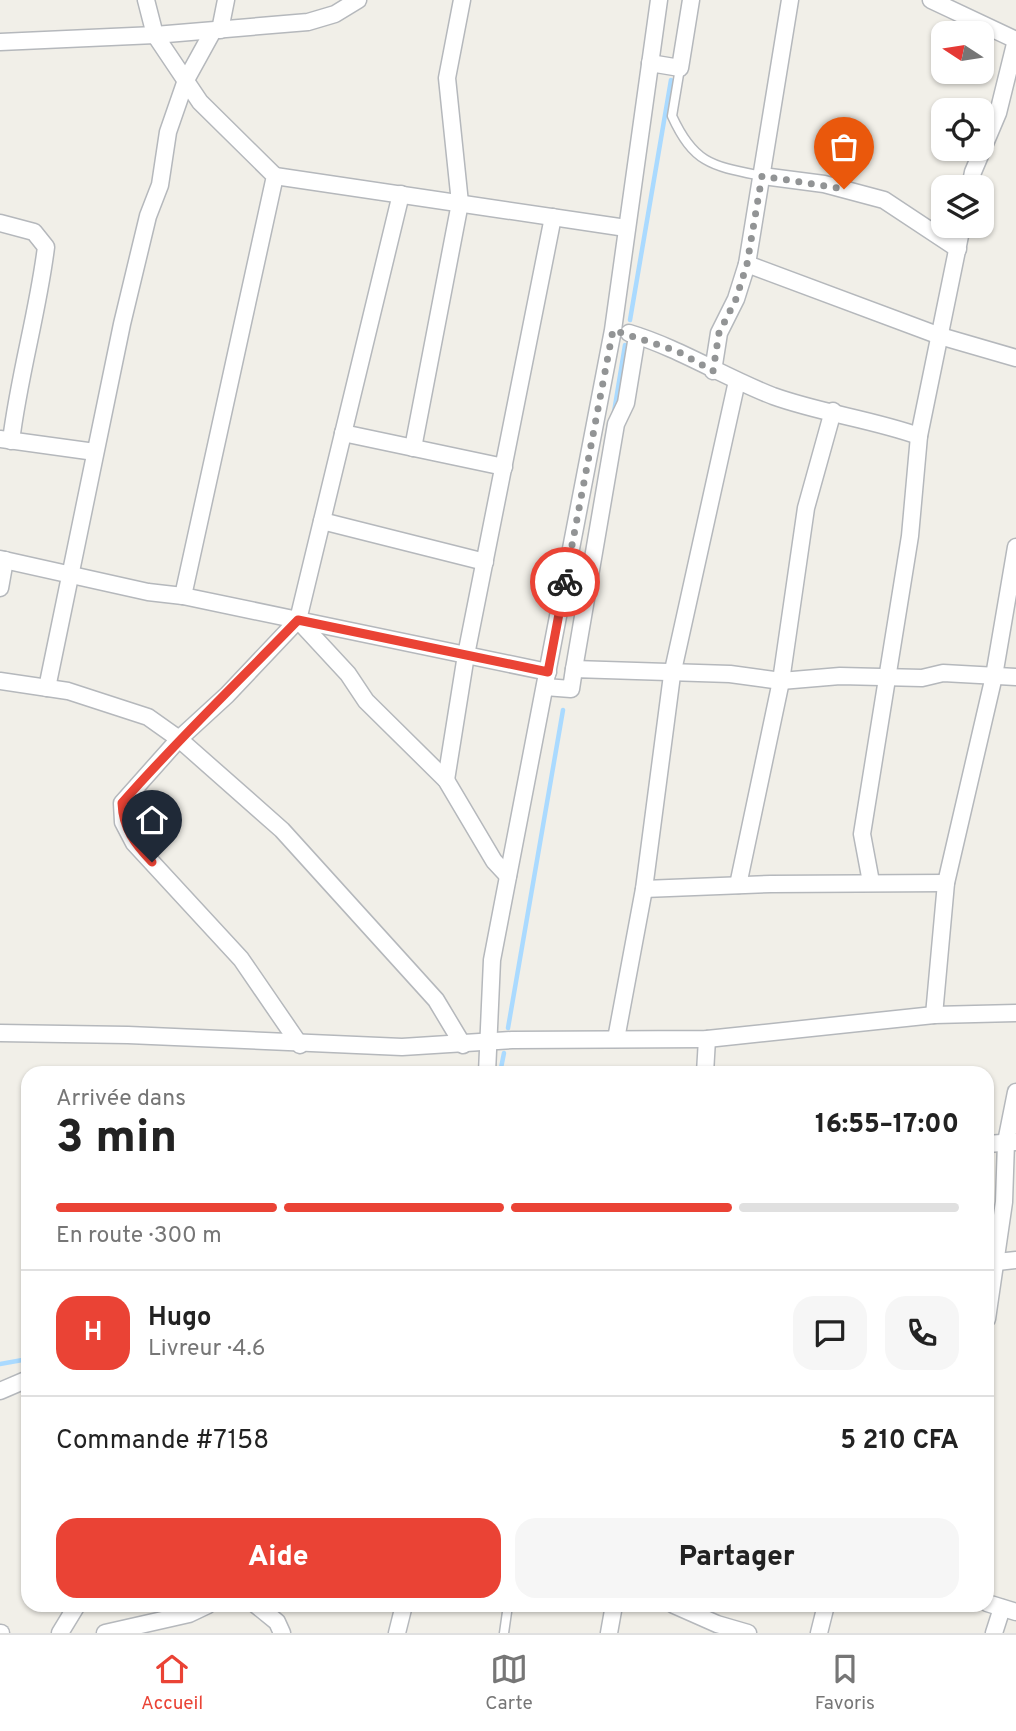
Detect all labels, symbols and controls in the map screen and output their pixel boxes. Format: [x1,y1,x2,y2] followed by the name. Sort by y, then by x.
[931,21,994,84] north arrow
[931,21,994,238] map controls
[931,98,994,161] button: locate
[814,117,874,189] pin
[825,128,863,166] icon: bag
[931,175,994,238] button: layers
[530,547,600,617] courier
[546,563,584,601] icon: bike
[122,790,182,862] pin
[133,801,171,839] icon: home
[56,1085,186,1114] text: Arrivée dans
[815,1109,959,1142] text: 16:55–17:00
[56,1110,177,1169] text: 3 min
[56,1222,222,1251] text: En route · 300 m
[793,1296,867,1370] button: chat
[885,1296,959,1370] button: phone
[148,1302,211,1335] text: Hugo
[84,1317,102,1350] text: H
[148,1335,265,1364] text: Livreur · 4.6
[56,1425,269,1458] text: Commande #7158
[840,1425,959,1458] text: 5 210 CFA
[56,1518,501,1598] button: Aide
[515,1518,959,1598] button: Partager
[141,1650,203,1716] tab: Accueil
[485,1650,533,1716] tab: Carte
[815,1650,875,1716] tab: Favoris

